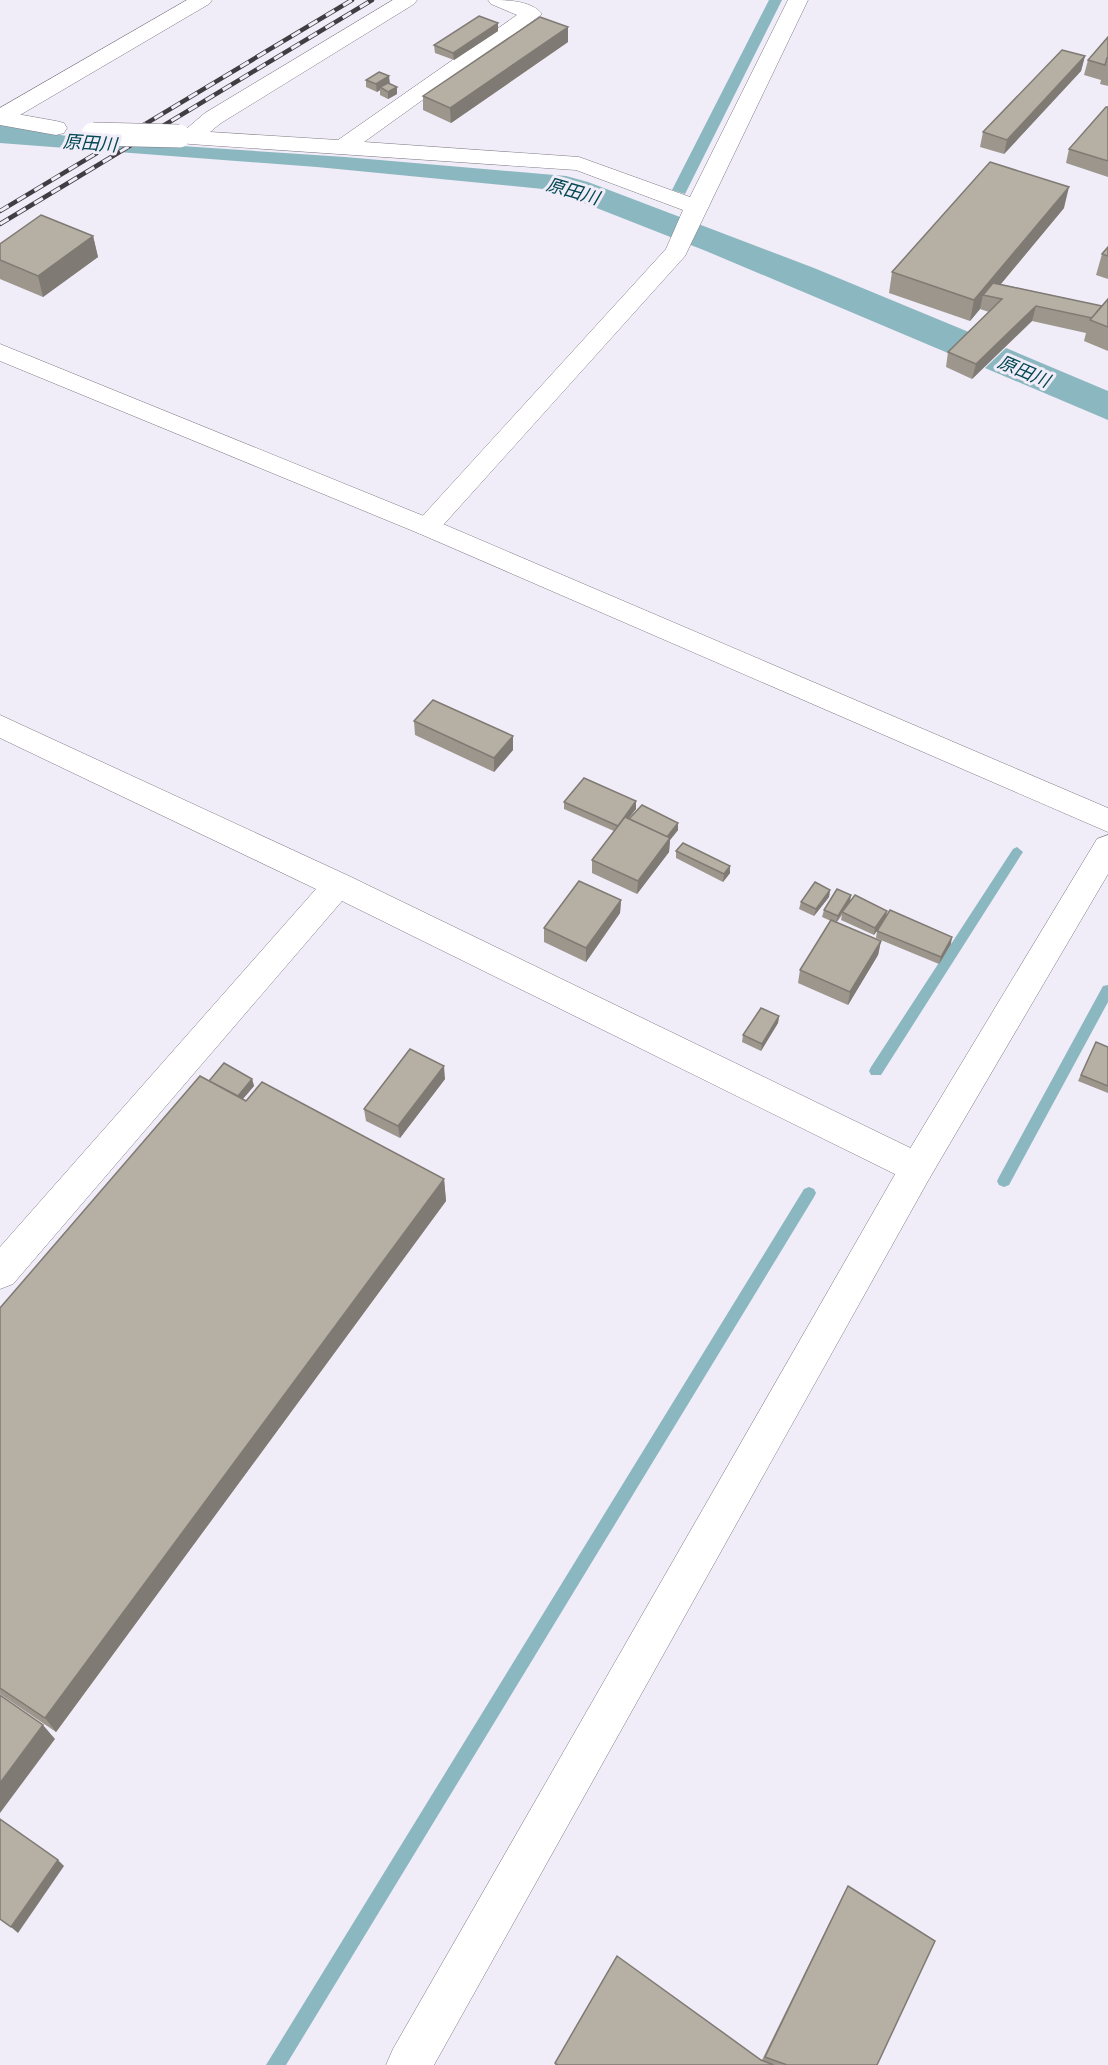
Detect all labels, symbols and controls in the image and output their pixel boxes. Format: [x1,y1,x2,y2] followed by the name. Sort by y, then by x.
[62,131,120,155] water label: 原田川
[544,173,604,209] water label: 原田川
[995,351,1055,392] water label: 原田川

